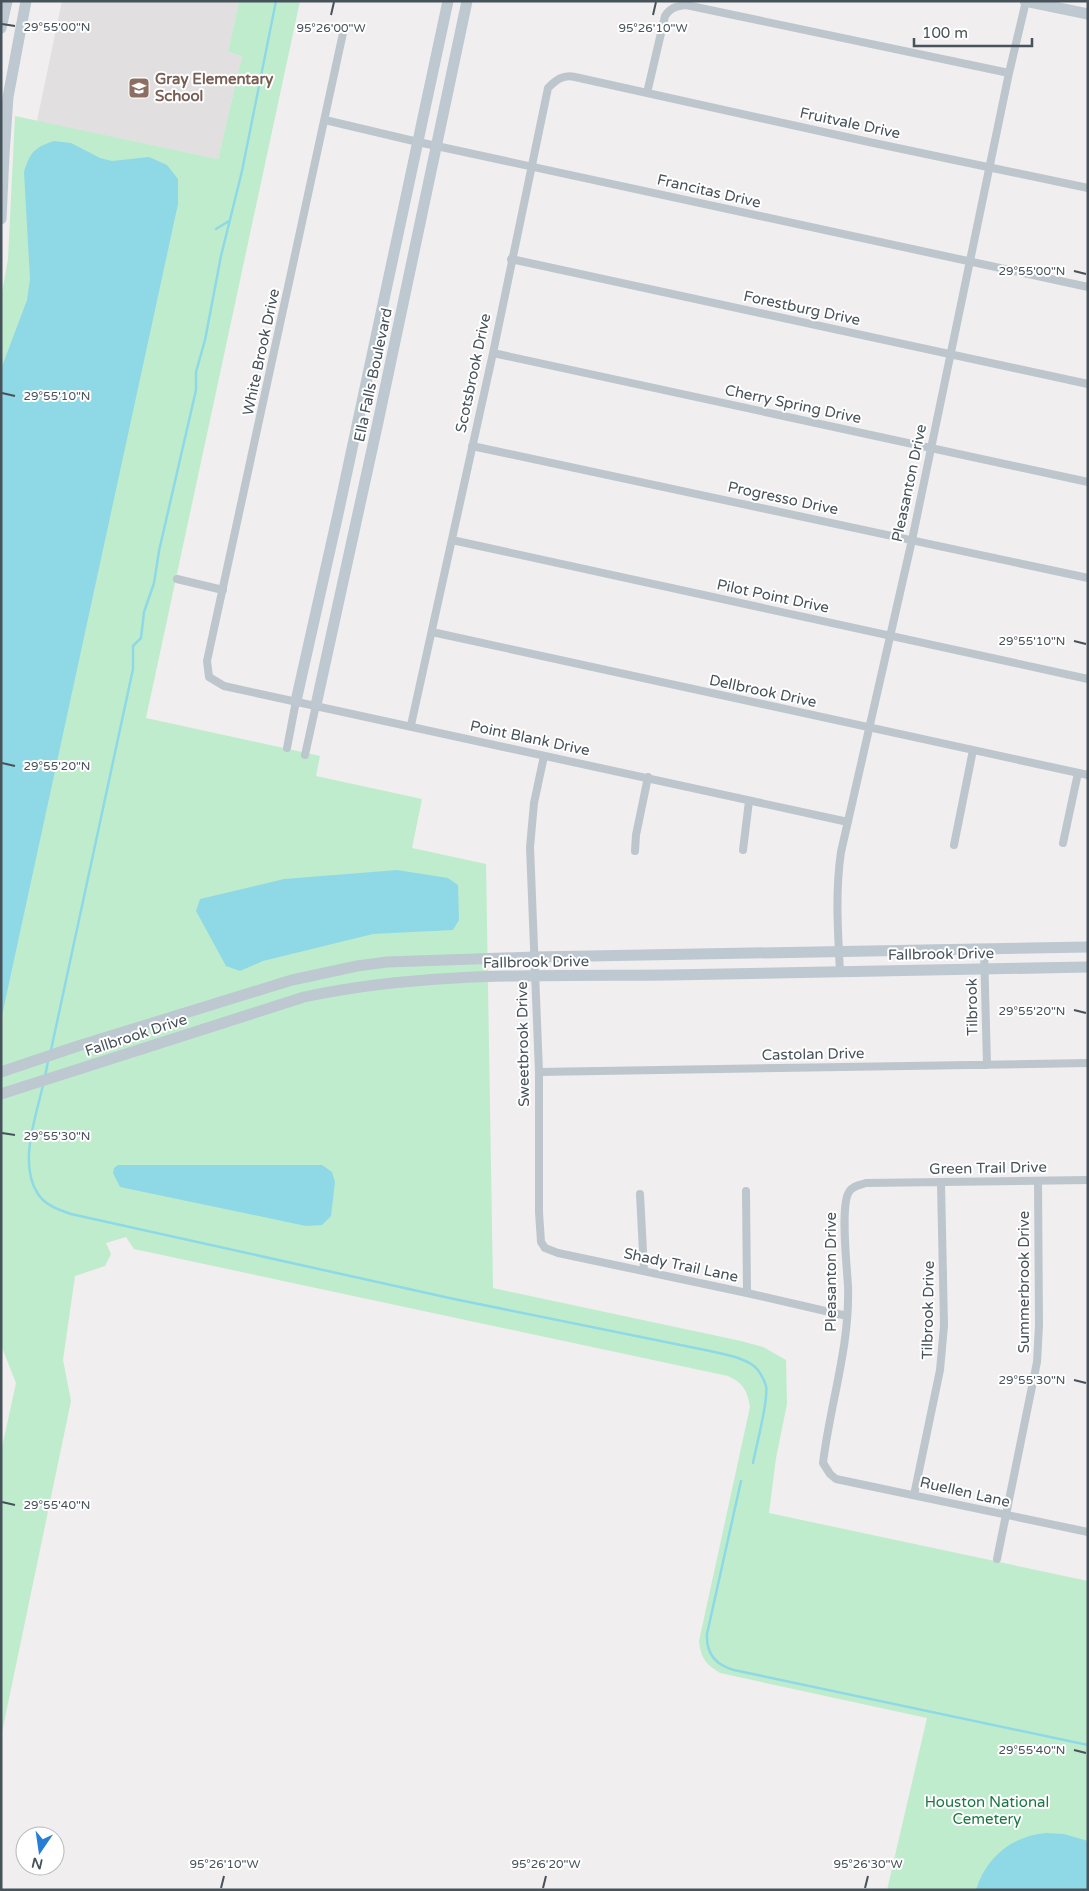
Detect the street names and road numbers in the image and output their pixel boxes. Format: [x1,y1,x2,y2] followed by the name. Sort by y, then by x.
[798,104,902,142] street label: Fruitvale Drive
[655,170,763,212] street label: Francitas Drive
[239,287,283,417] street label: White Brook Drive
[742,287,862,329] street label: Forestburg Drive
[350,306,396,444] street label: Ella Falls Boulevard
[452,312,494,434] street label: Scotsbrook Drive
[723,381,863,427] street label: Cherry Spring Drive
[888,422,930,544] street label: Pleasanton Drive
[726,478,840,518] street label: Progresso Drive
[715,575,831,617] street label: Pilot Point Drive
[708,671,818,711] street label: Dellbrook Drive
[469,717,591,759] street label: Point Blank Drive
[888,944,994,964] street label: Fallbrook Drive
[483,952,589,972] street label: Fallbrook Drive
[962,978,982,1036] street label: Tilbrook
[513,981,533,1107] street label: Sweetbrook Drive
[83,1010,189,1060] street label: Fallbrook Drive
[761,1044,865,1064] street label: Castolan Drive
[929,1158,1047,1178] street label: Green Trail Drive
[1015,1211,1033,1353] street label: Summerbrook Drive
[822,1212,840,1332] street label: Pleasanton Drive
[622,1244,740,1286] street label: Shady Trail Lane
[918,1260,938,1360] street label: Tilbrook Drive
[918,1473,1012,1511] street label: Ruellen Lane

